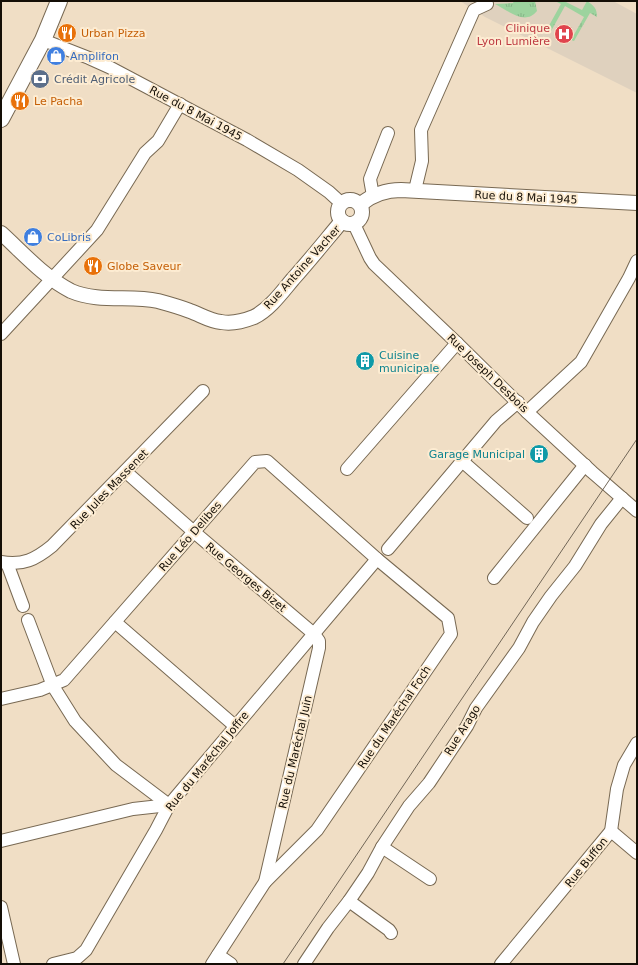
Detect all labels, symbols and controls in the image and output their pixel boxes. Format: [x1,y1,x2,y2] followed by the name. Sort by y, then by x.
[56,22,78,44] restaurant icon: Urban Pizza
[477,22,550,48] place label: Clinique Lyon Lumière
[553,23,575,45] hospital icon: Clinique Lyon Lumière
[81,27,146,40] place label: Urban Pizza
[45,45,67,67] shop icon: Amplifon
[70,50,119,63] place label: Amplifon
[29,68,51,90] bank icon: Crédit Agricole
[54,73,135,86] place label: Crédit Agricole
[147,83,244,143] street label: Rue du 8 Mai 1945
[9,90,31,112] restaurant icon: Le Pacha
[34,95,83,108] place label: Le Pacha
[474,188,578,207] street label: Rue du 8 Mai 1945
[261,223,344,312] street label: Rue Antoine Vacher
[22,226,44,248] shop icon: CoLibris
[47,231,91,244] place label: CoLibris
[82,255,104,277] restaurant icon: Globe Saveur
[107,260,182,273] place label: Globe Saveur
[444,331,531,416] street label: Rue Joseph Desbois
[379,349,440,375] place label: Cuisine municipale
[354,350,376,372] building icon: Cuisine municipale
[528,443,550,465] building icon: Garage Municipal
[68,446,151,532] street label: Rue Jules Massenet
[429,448,525,461] place label: Garage Municipal
[157,499,224,574] street label: Rue Léo Delibes
[203,540,289,615] street label: Rue Georges Bizet
[355,663,434,771] street label: Rue du Maréchal Foch
[276,694,315,810] street label: Rue du Maréchal Juin
[442,702,483,758] street label: Rue Arago
[163,709,252,814] street label: Rue du Maréchal Joffre
[562,835,610,890] street label: Rue Buffon

